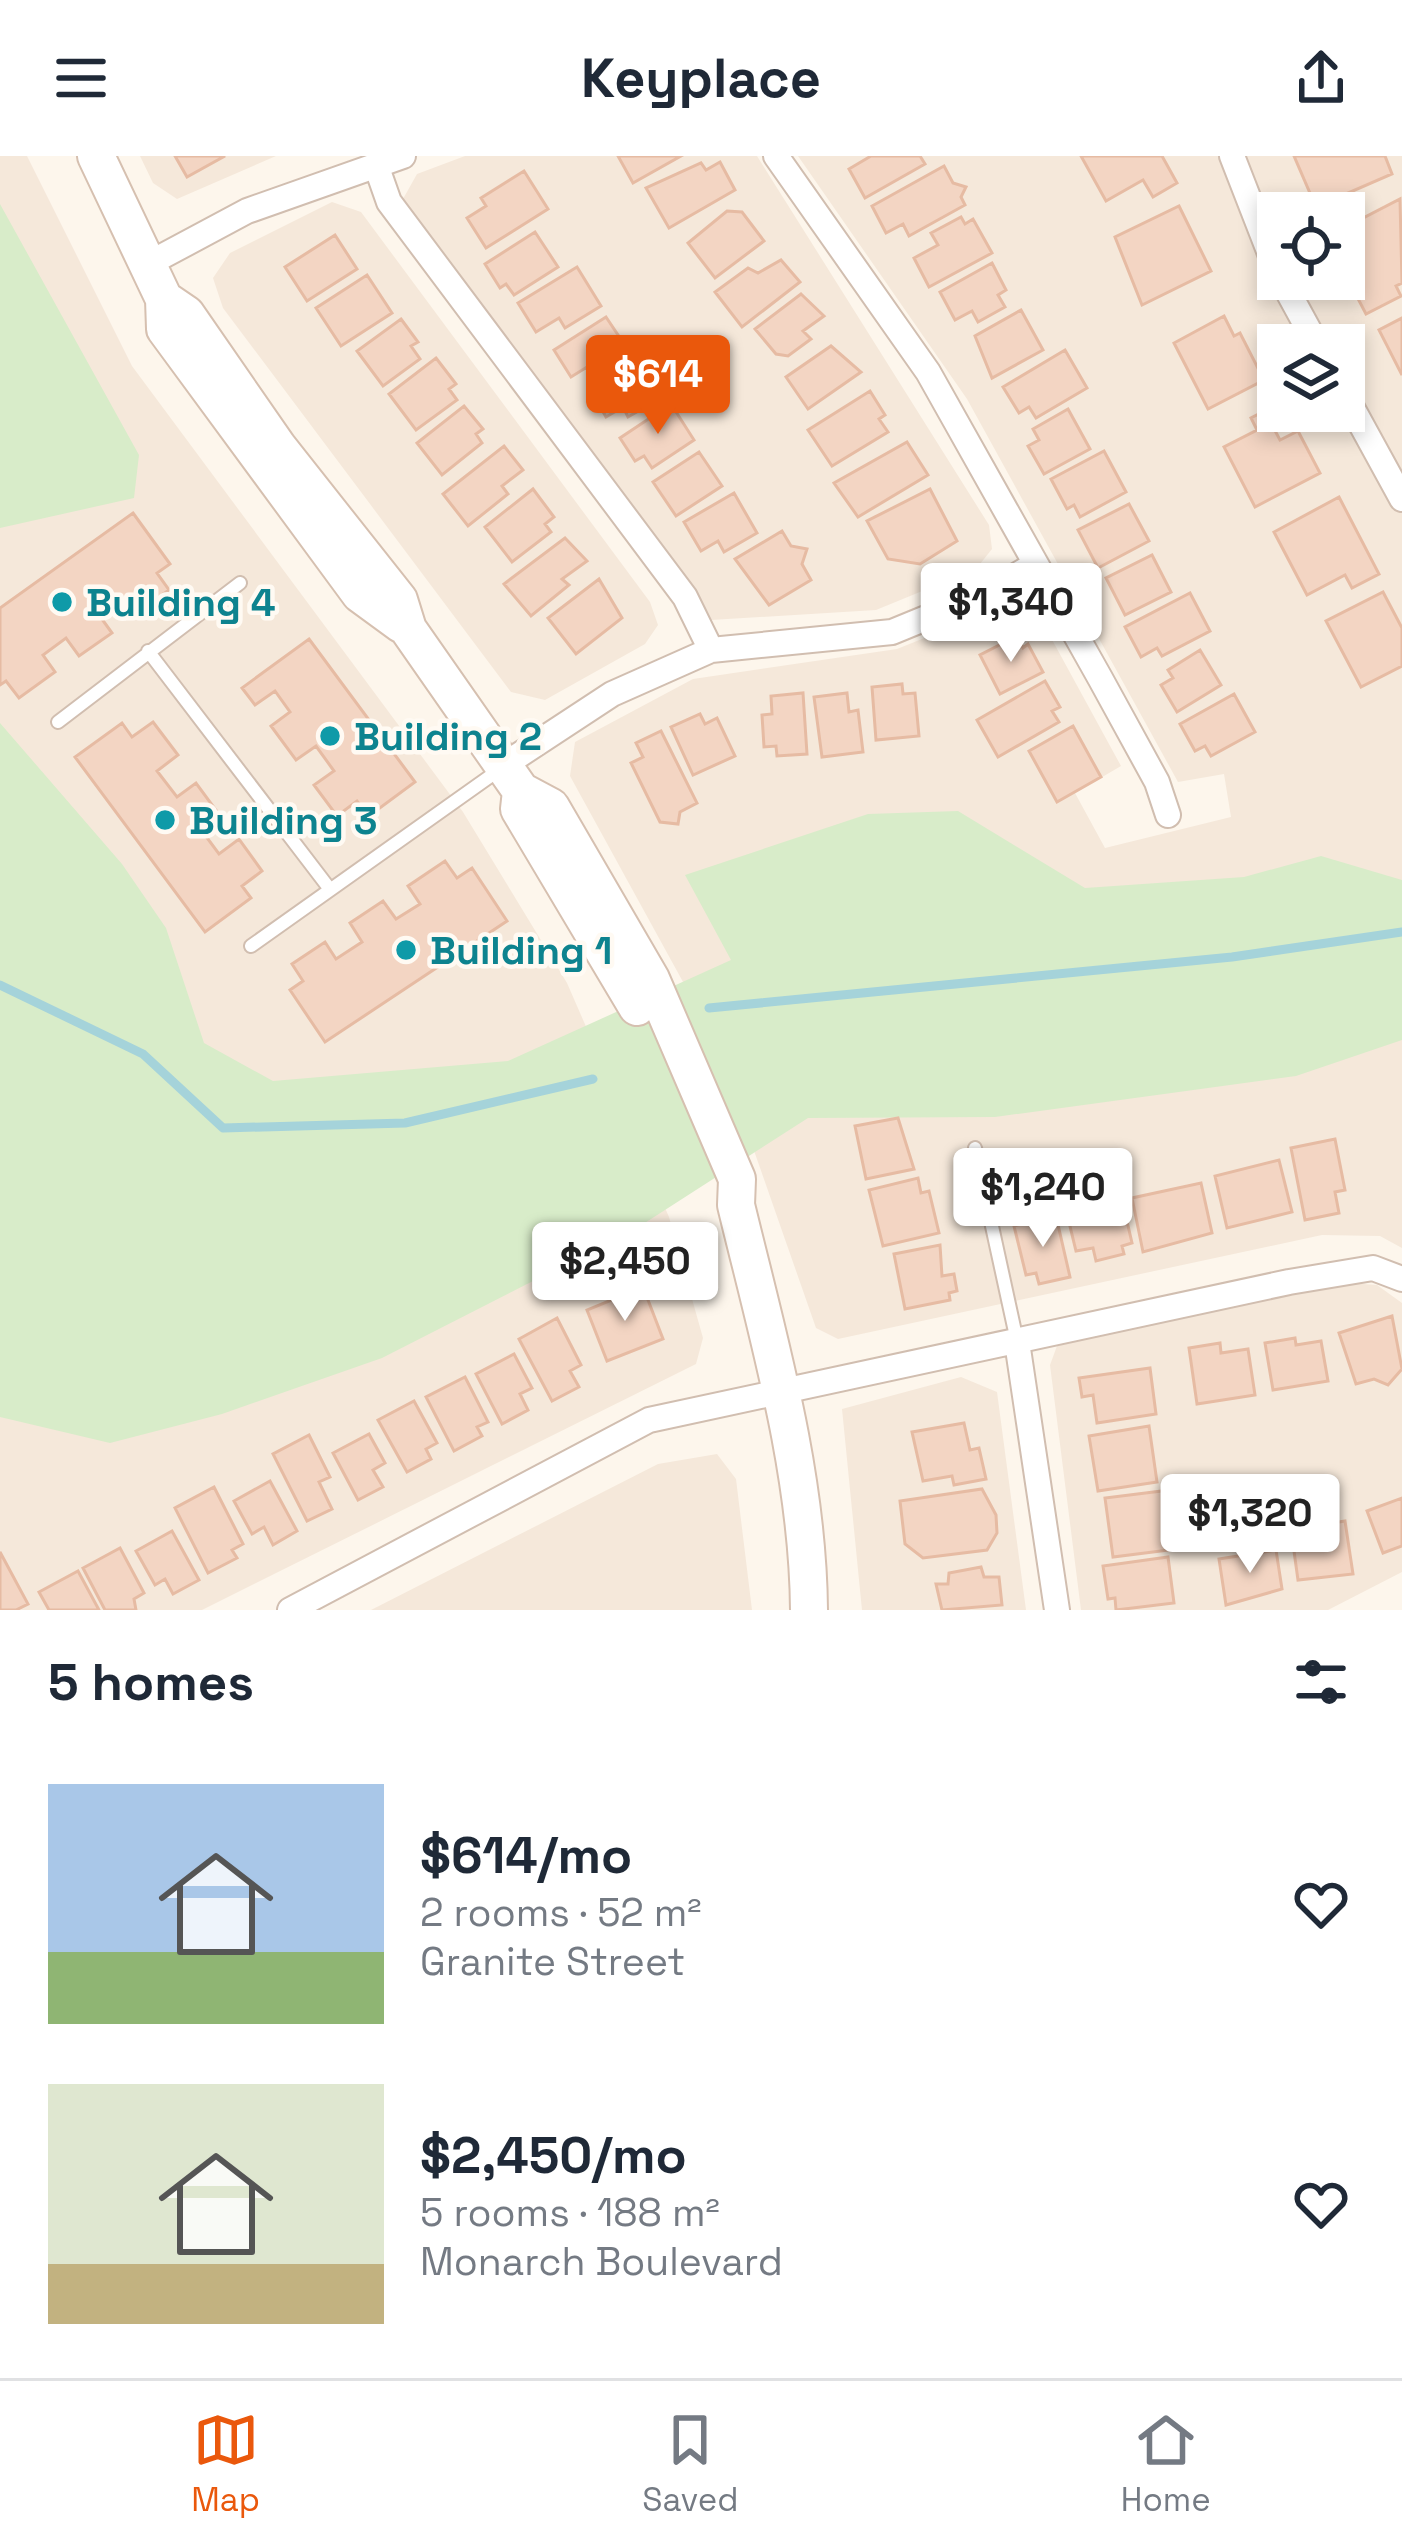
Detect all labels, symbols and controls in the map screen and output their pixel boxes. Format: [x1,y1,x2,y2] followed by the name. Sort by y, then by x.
[581,44,821,113] text: Keyplace
[48,45,114,111] icon: menu
[1288,45,1354,111] icon: share
[1257,192,1365,432] map controls
[1257,192,1365,300] button: locate
[1257,324,1365,432] button: layers
[587,335,729,437] pin: $614
[613,349,703,398] text: $614
[913,563,1109,665] pin: $1,340
[948,577,1074,626] text: $1,340
[86,578,276,627] place label: Building 4
[49,589,75,615] marker: Building 4
[354,712,542,761] place label: Building 2
[317,723,343,749] marker: Building 2
[189,796,377,845] place label: Building 3
[152,807,178,833] marker: Building 3
[430,926,612,975] place label: Building 1
[393,937,419,963] marker: Building 1
[945,1148,1141,1250] pin: $1,240
[980,1162,1106,1211] text: $1,240
[527,1222,723,1324] pin: $2,450
[559,1236,691,1285] text: $2,450
[1152,1474,1348,1576] pin: $1,320
[1188,1488,1312,1537] text: $1,320
[1288,1649,1354,1715] icon: filters
[48,1650,254,1715] text: 5 homes
[420,1823,632,1888] text: $614/mo
[144,1832,288,1976] icon: home
[1288,1871,1354,1937] icon: heart
[420,1888,702,1937] text: 2 rooms · 52 m²
[420,1937,685,1986] text: Granite Street
[420,2123,687,2188] text: $2,450/mo
[144,2132,288,2276] icon: home
[1288,2171,1354,2237] icon: heart
[420,2188,720,2237] text: 5 rooms · 188 m²
[420,2237,783,2286] text: Monarch Boulevard
[191,2407,260,2521] tab: Map
[642,2407,739,2521] tab: Saved
[1121,2407,1211,2521] tab: Home

